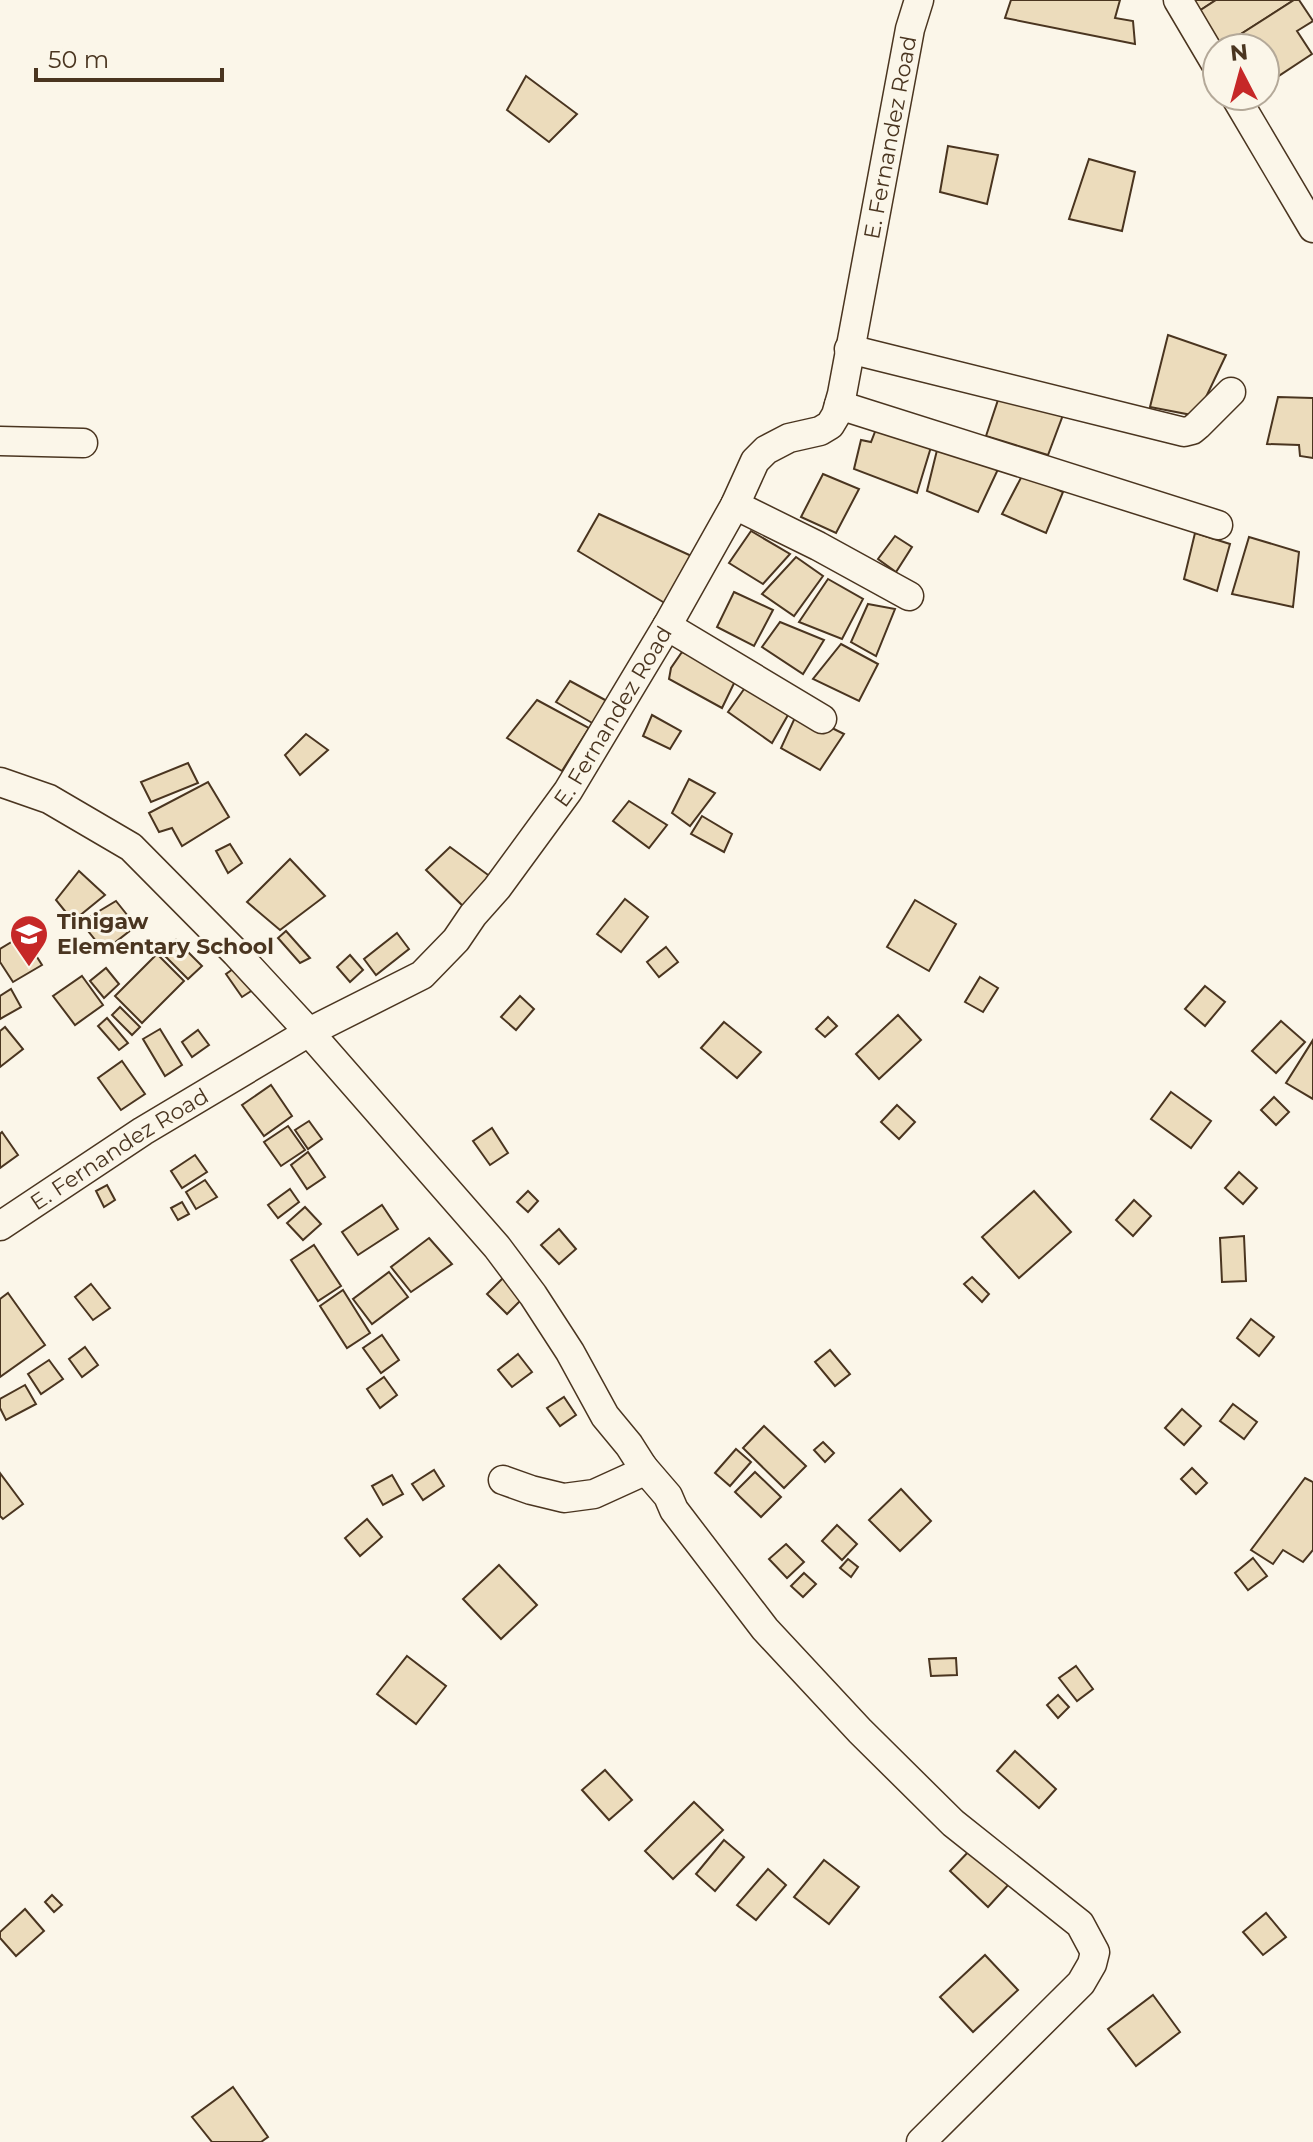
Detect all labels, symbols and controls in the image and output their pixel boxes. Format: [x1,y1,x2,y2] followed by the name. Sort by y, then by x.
[36,32,222,82] scale bar
[1201,32,1281,112] north arrow
[858,33,922,241] street label: E. Fernandez Road
[1229,38,1249,67] text: N
[48,45,109,74] text: 50 m
[548,621,677,812] street label: E. Fernandez Road
[57,908,274,960] place label: Tinigaw Elementary School
[8,913,50,968] school or university icon: Tinigaw Elementary School
[25,1082,213,1216] street label: E. Fernandez Road

